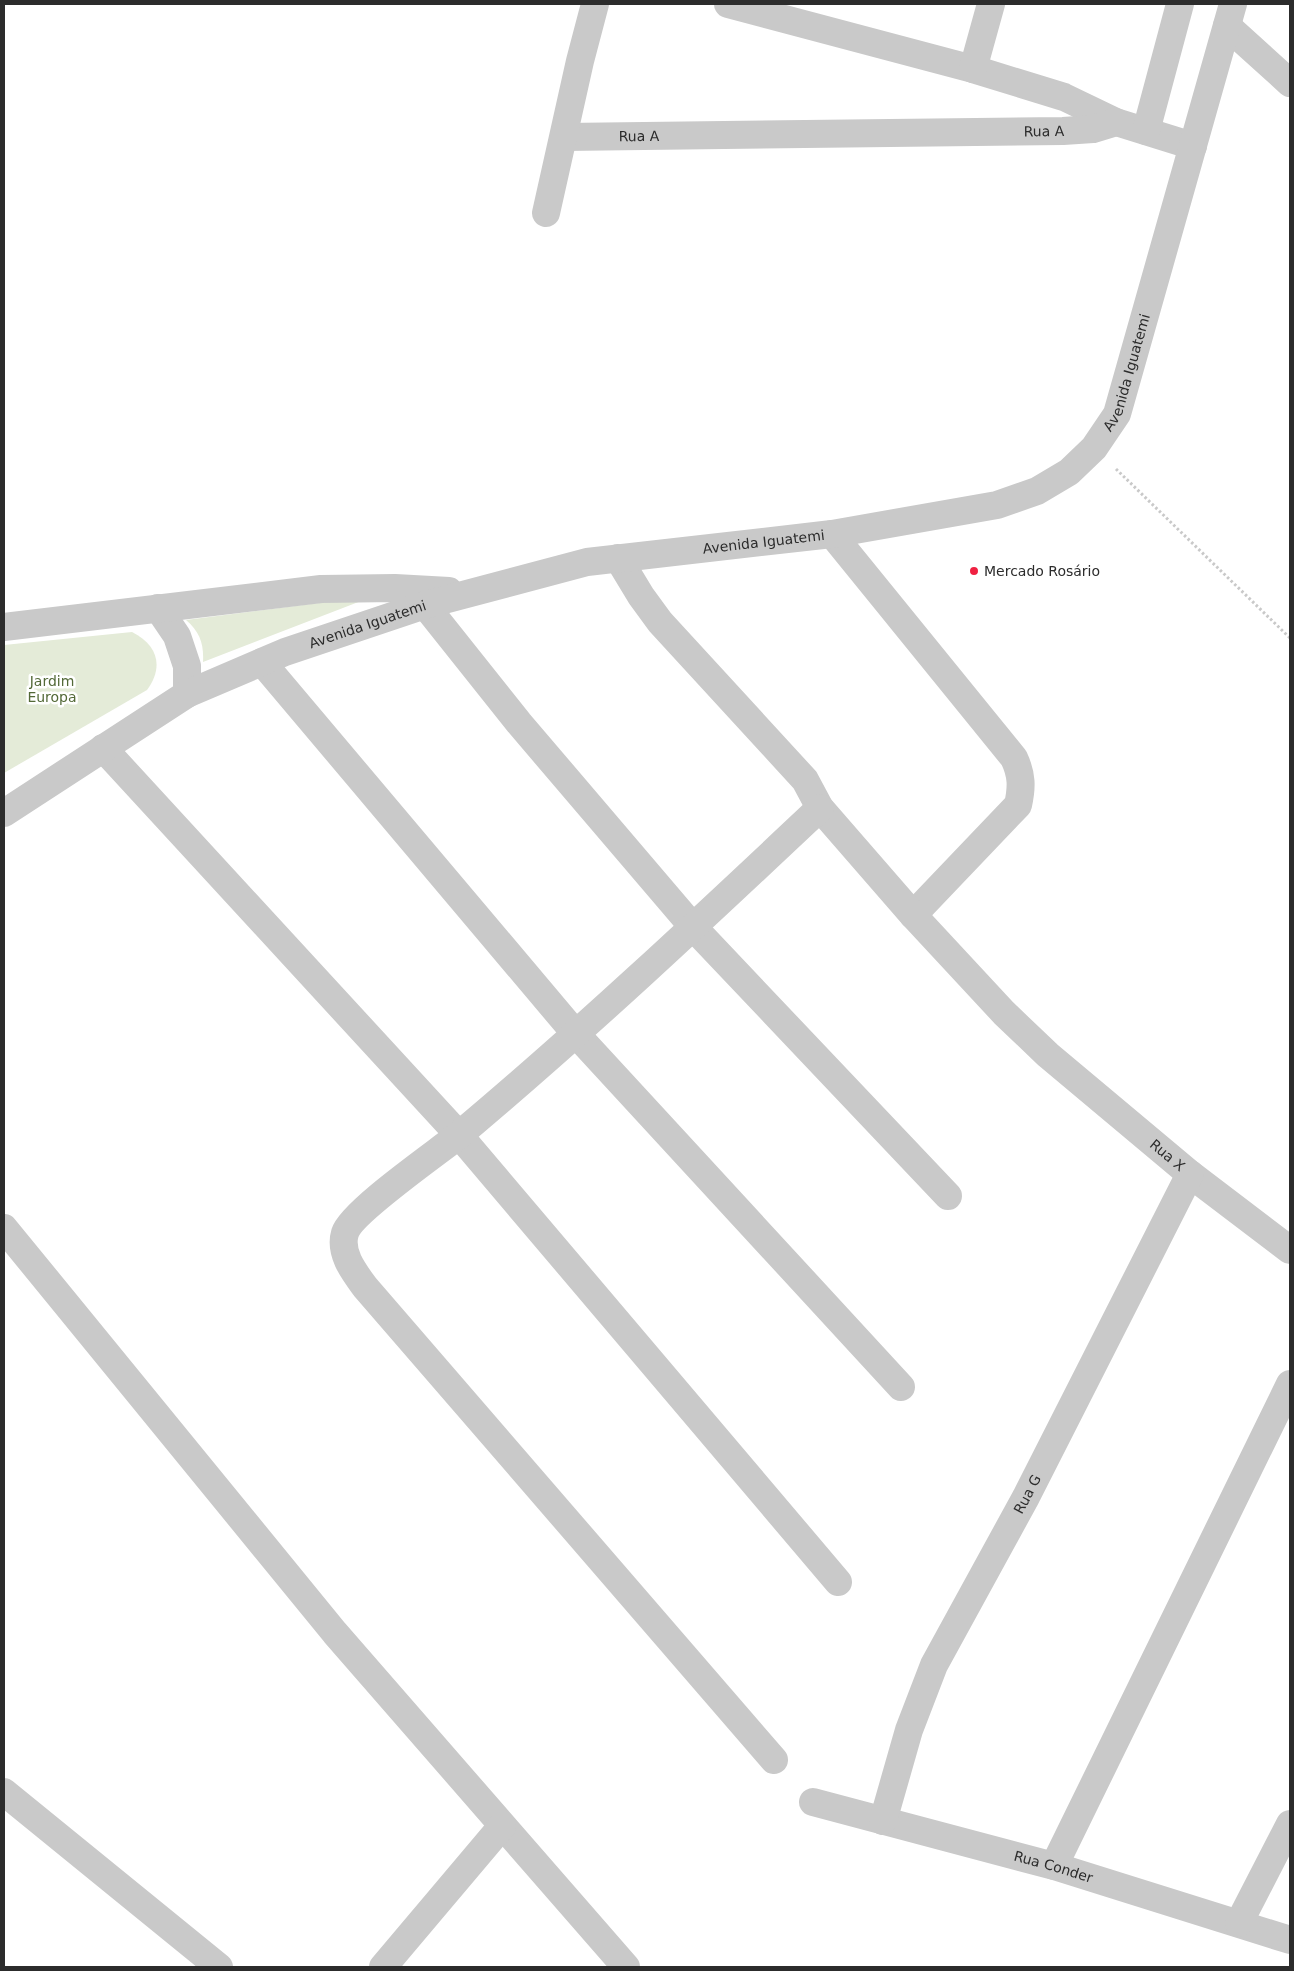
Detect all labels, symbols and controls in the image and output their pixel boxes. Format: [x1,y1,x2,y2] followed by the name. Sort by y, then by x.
[1024,123,1065,139] street label: Rua A
[619,128,660,144] street label: Rua A
[1100,312,1153,434] street label: Avenida Iguatemi
[702,527,825,557] street label: Avenida Iguatemi
[984,563,1100,579] place label: Mercado Rosário
[968,565,980,577] marker: Mercado Rosário
[307,597,428,651] street label: Avenida Iguatemi
[27,673,77,705] park label: Jardim Europa
[1147,1136,1188,1175] street label: Rua X
[1010,1472,1044,1516] street label: Rua G
[1012,1848,1095,1886] street label: Rua Conder

